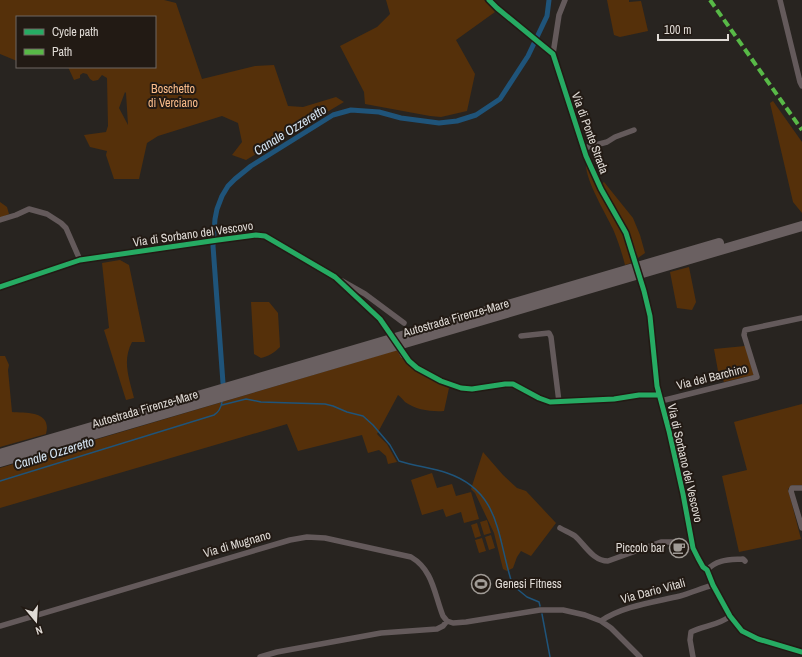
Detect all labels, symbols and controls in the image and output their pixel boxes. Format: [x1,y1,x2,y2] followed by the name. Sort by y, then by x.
[16,16,156,68] legend
[658,16,728,42] scale bar
[664,22,691,38] text: 100 m
[52,24,99,40] text: Cycle path
[52,44,72,60] text: Path
[148,81,198,111] park label: Boschetto di Verciano
[568,90,612,177] street label: Via di Ponte Strada
[250,101,330,159] water label: Canale Ozzeretto
[132,218,254,250] street label: Via di Sorbano del Vescovo
[400,295,511,341] street label: Autostrada Firenze-Mare
[675,360,749,394] street label: Via del Barchino
[89,386,200,432] street label: Autostrada Firenze-Mare
[664,402,706,524] street label: Via di Sorbano del Vescovo
[12,433,96,473] water label: Canale Ozzeretto
[201,527,273,561] street label: Via di Mugnano
[668,537,690,559] cafe icon: Piccolo bar
[616,540,666,556] place label: Piccolo bar
[470,573,492,595] sports icon: Genesi Fitness
[619,575,687,607] street label: Via Dario Vitali
[495,576,562,592] place label: Genesi Fitness
[16,601,56,641] north arrow
[34,623,44,638] text: N

